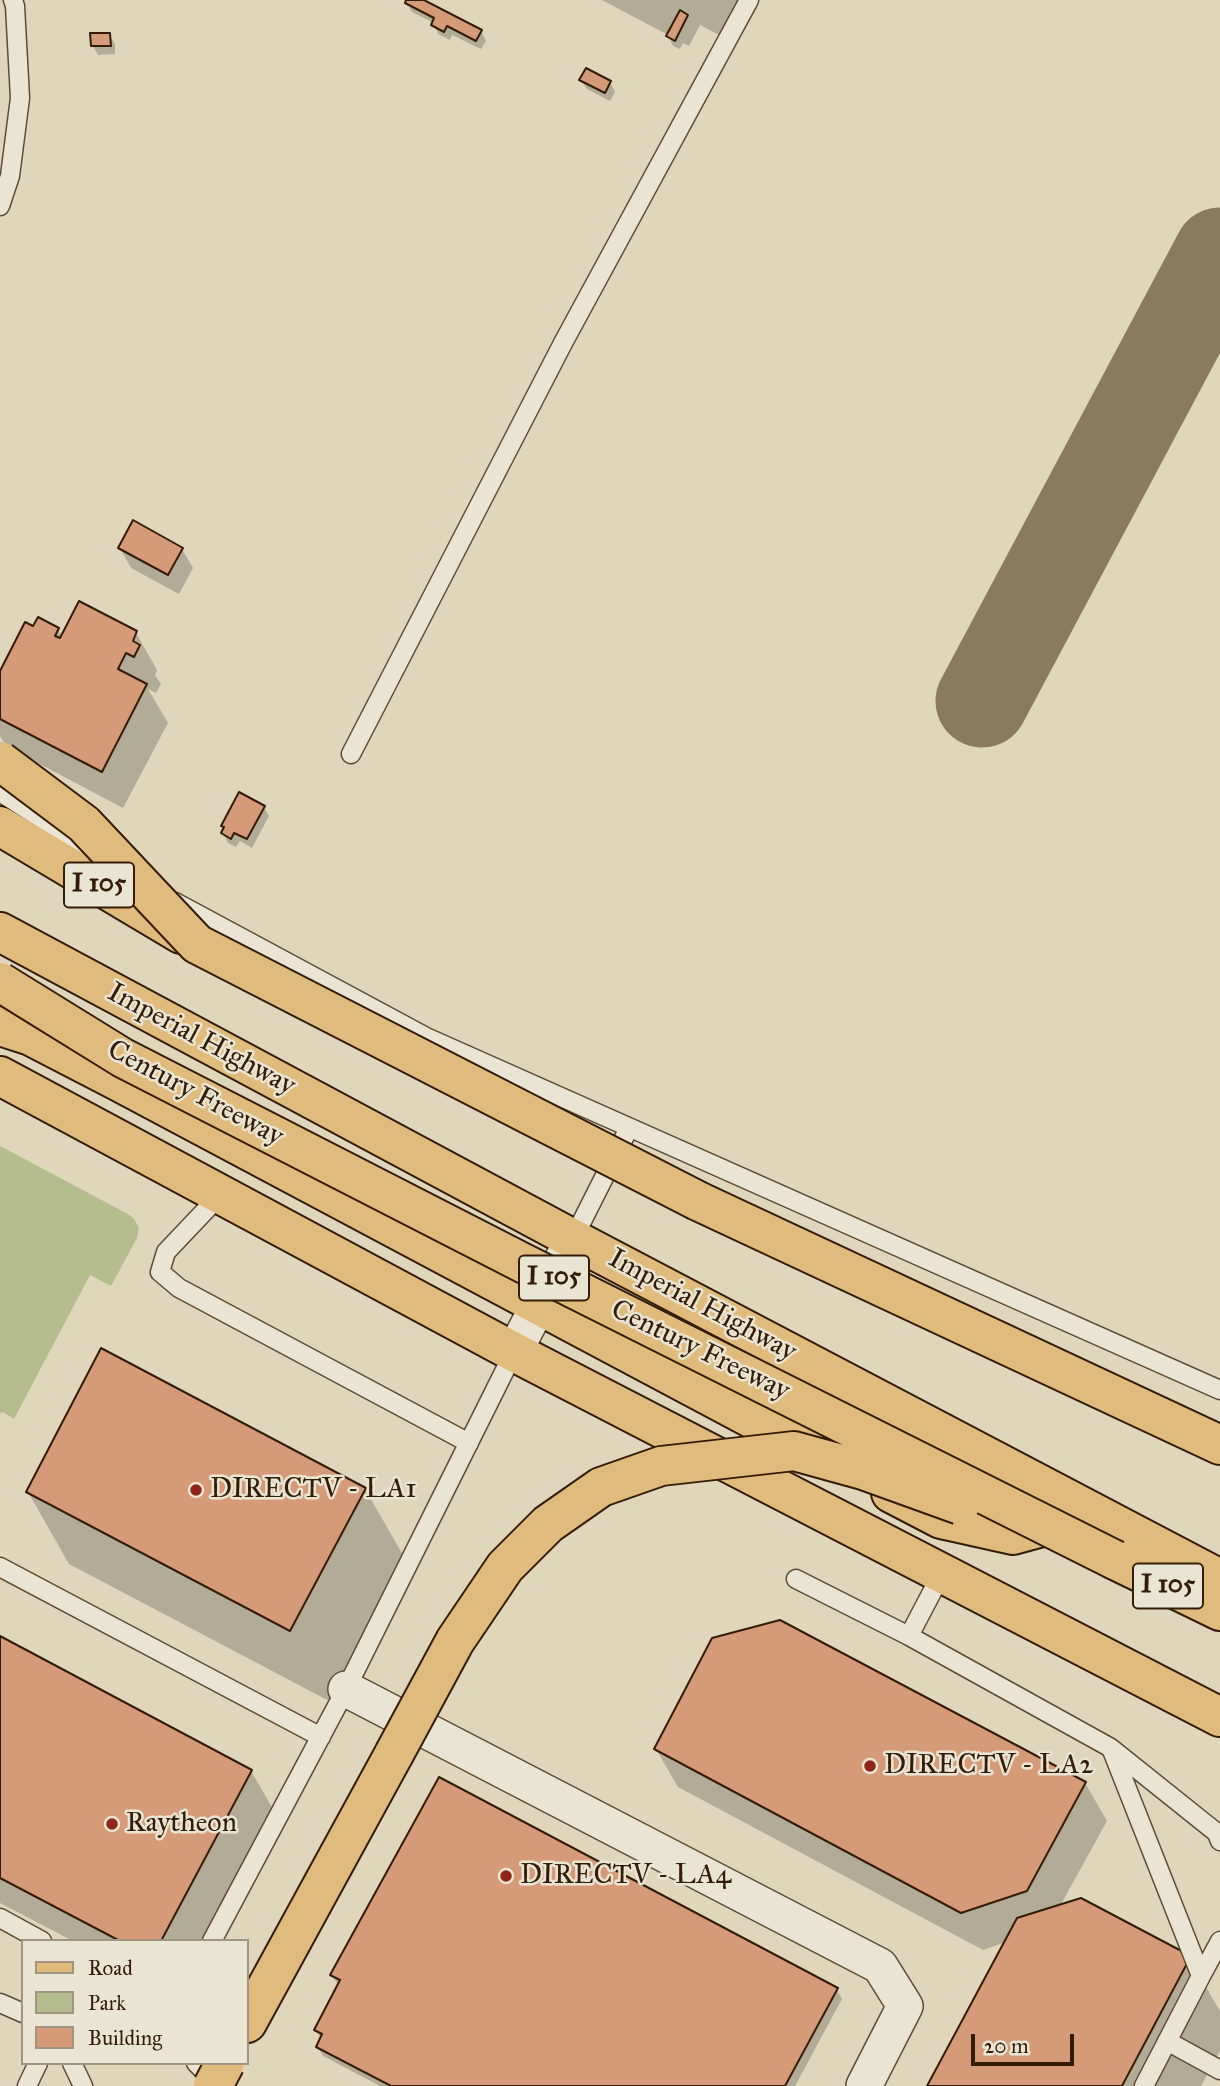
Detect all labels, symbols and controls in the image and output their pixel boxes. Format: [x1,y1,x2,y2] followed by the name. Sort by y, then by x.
[64,862,134,908] road number: I 105
[101,976,301,1104] street label: Imperial Highway
[101,1034,289,1154] street label: Century Freeway
[602,1242,802,1370] street label: Imperial Highway
[519,1256,589,1301] road number: I 105
[605,1293,795,1409] street label: Century Freeway
[210,1473,416,1507] place label: DIRECTV - LA1
[188,1482,204,1498] marker: DIRECTV - LA1
[1133,1564,1203,1609] road number: I 105
[884,1749,1093,1783] place label: DIRECTV - LA2
[862,1758,878,1774] marker: DIRECTV - LA2
[126,1807,237,1841] place label: Raytheon
[104,1816,120,1832] marker: Raytheon
[520,1859,731,1893] place label: DIRECTV - LA4
[498,1868,514,1884] marker: DIRECTV - LA4
[21,1939,248,2065] legend
[88,1955,133,1981] text: Road
[88,1990,126,2016] text: Park
[975,2020,1078,2064] scale bar
[88,2025,162,2051] text: Building
[984,2033,1029,2059] text: 20 m

